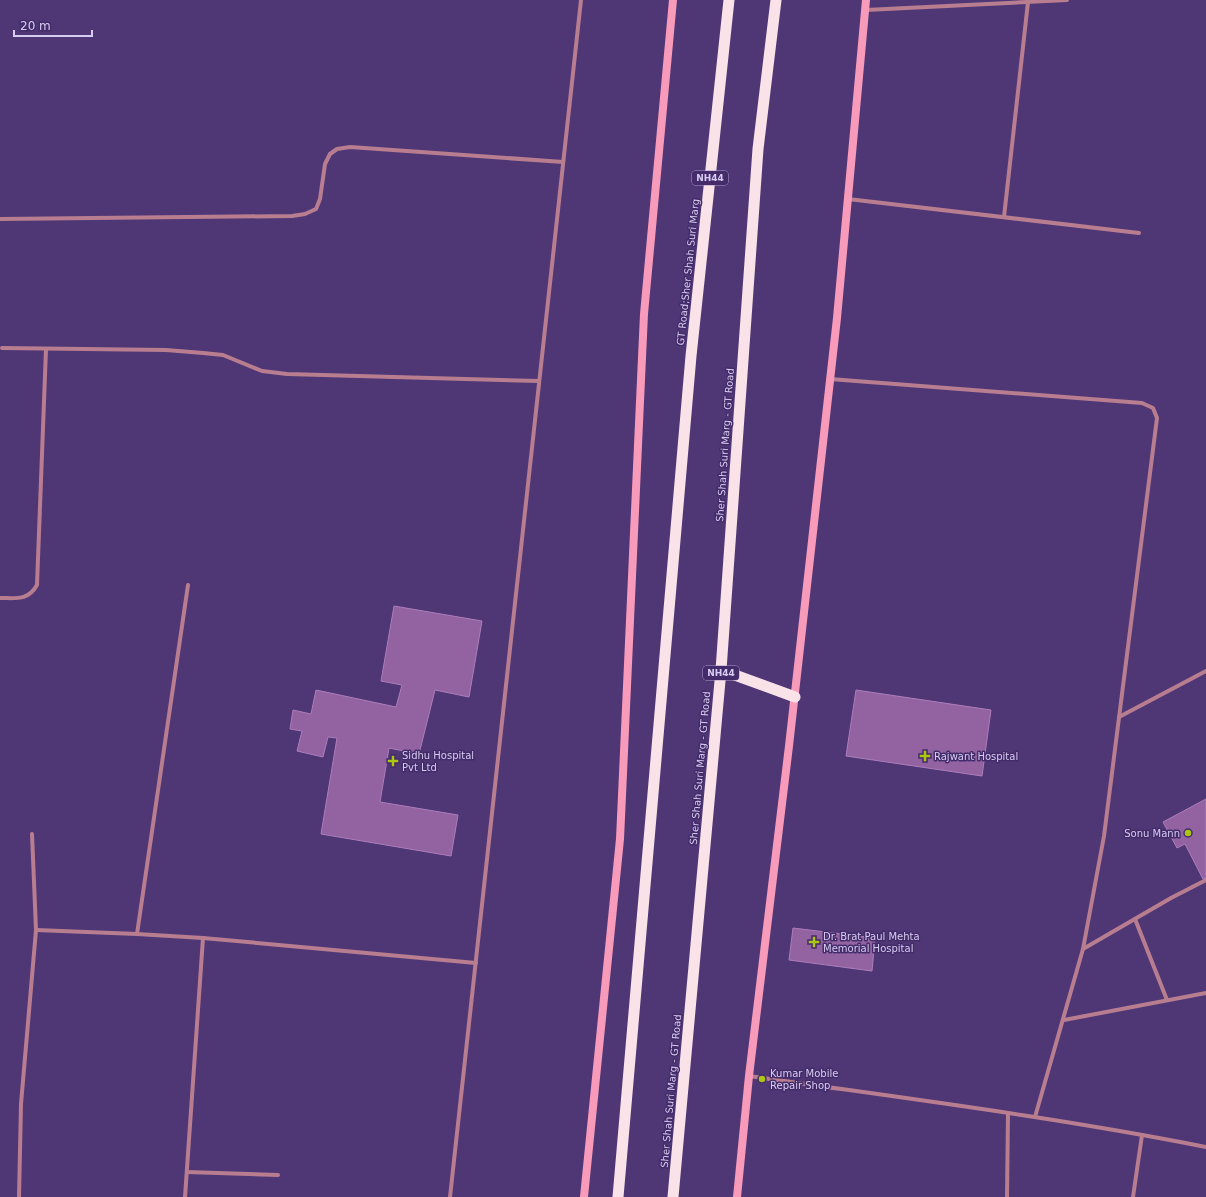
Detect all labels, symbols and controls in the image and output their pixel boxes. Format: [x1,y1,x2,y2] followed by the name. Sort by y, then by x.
[14,12,92,38] scale bar
[20,19,51,33] text: 20 m
[692,171,728,185] road number: NH44
[675,198,701,346] street label: GT Road;Sher Shah Suri Marg
[714,368,736,522] street label: Sher Shah Suri Marg - GT Road
[703,666,739,680] road number: NH44
[688,691,712,845] street label: Sher Shah Suri Marg - GT Road
[402,750,474,773] place label: Sidhu Hospital Pvt Ltd
[919,750,931,762] marker: Rajwant Hospital
[934,751,1018,762] place label: Rajwant Hospital
[387,755,399,767] marker: Sidhu Hospital Pvt Ltd
[1124,828,1180,839] place label: Sonu Mann
[1183,828,1193,838] marker: Sonu Mann
[823,931,920,954] place label: Dr. Brat Paul Mehta Memorial Hospital
[808,936,820,948] marker: Dr. Brat Paul Mehta Memorial Hospital
[659,1014,683,1168] street label: Sher Shah Suri Marg - GT Road
[770,1068,838,1091] place label: Kumar Mobile Repair Shop
[757,1074,767,1084] marker: Kumar Mobile Repair Shop

